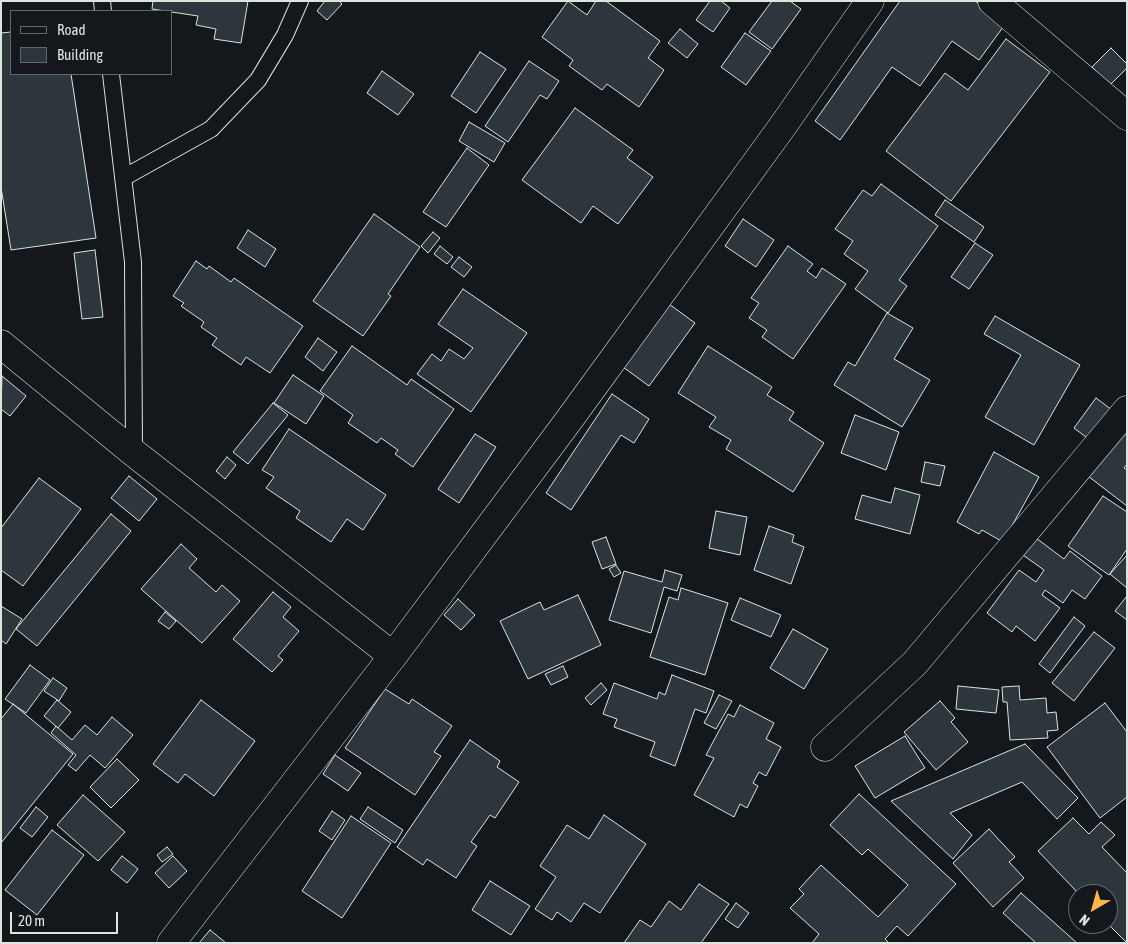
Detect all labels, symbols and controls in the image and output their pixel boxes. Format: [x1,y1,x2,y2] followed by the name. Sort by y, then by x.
[10,10,172,75] legend
[57,21,86,38] text: Road
[57,46,103,63] text: Building
[1068,884,1118,934] north arrow
[12,902,120,934] scale bar
[1076,911,1093,929] text: N
[18,912,45,929] text: 20 m

